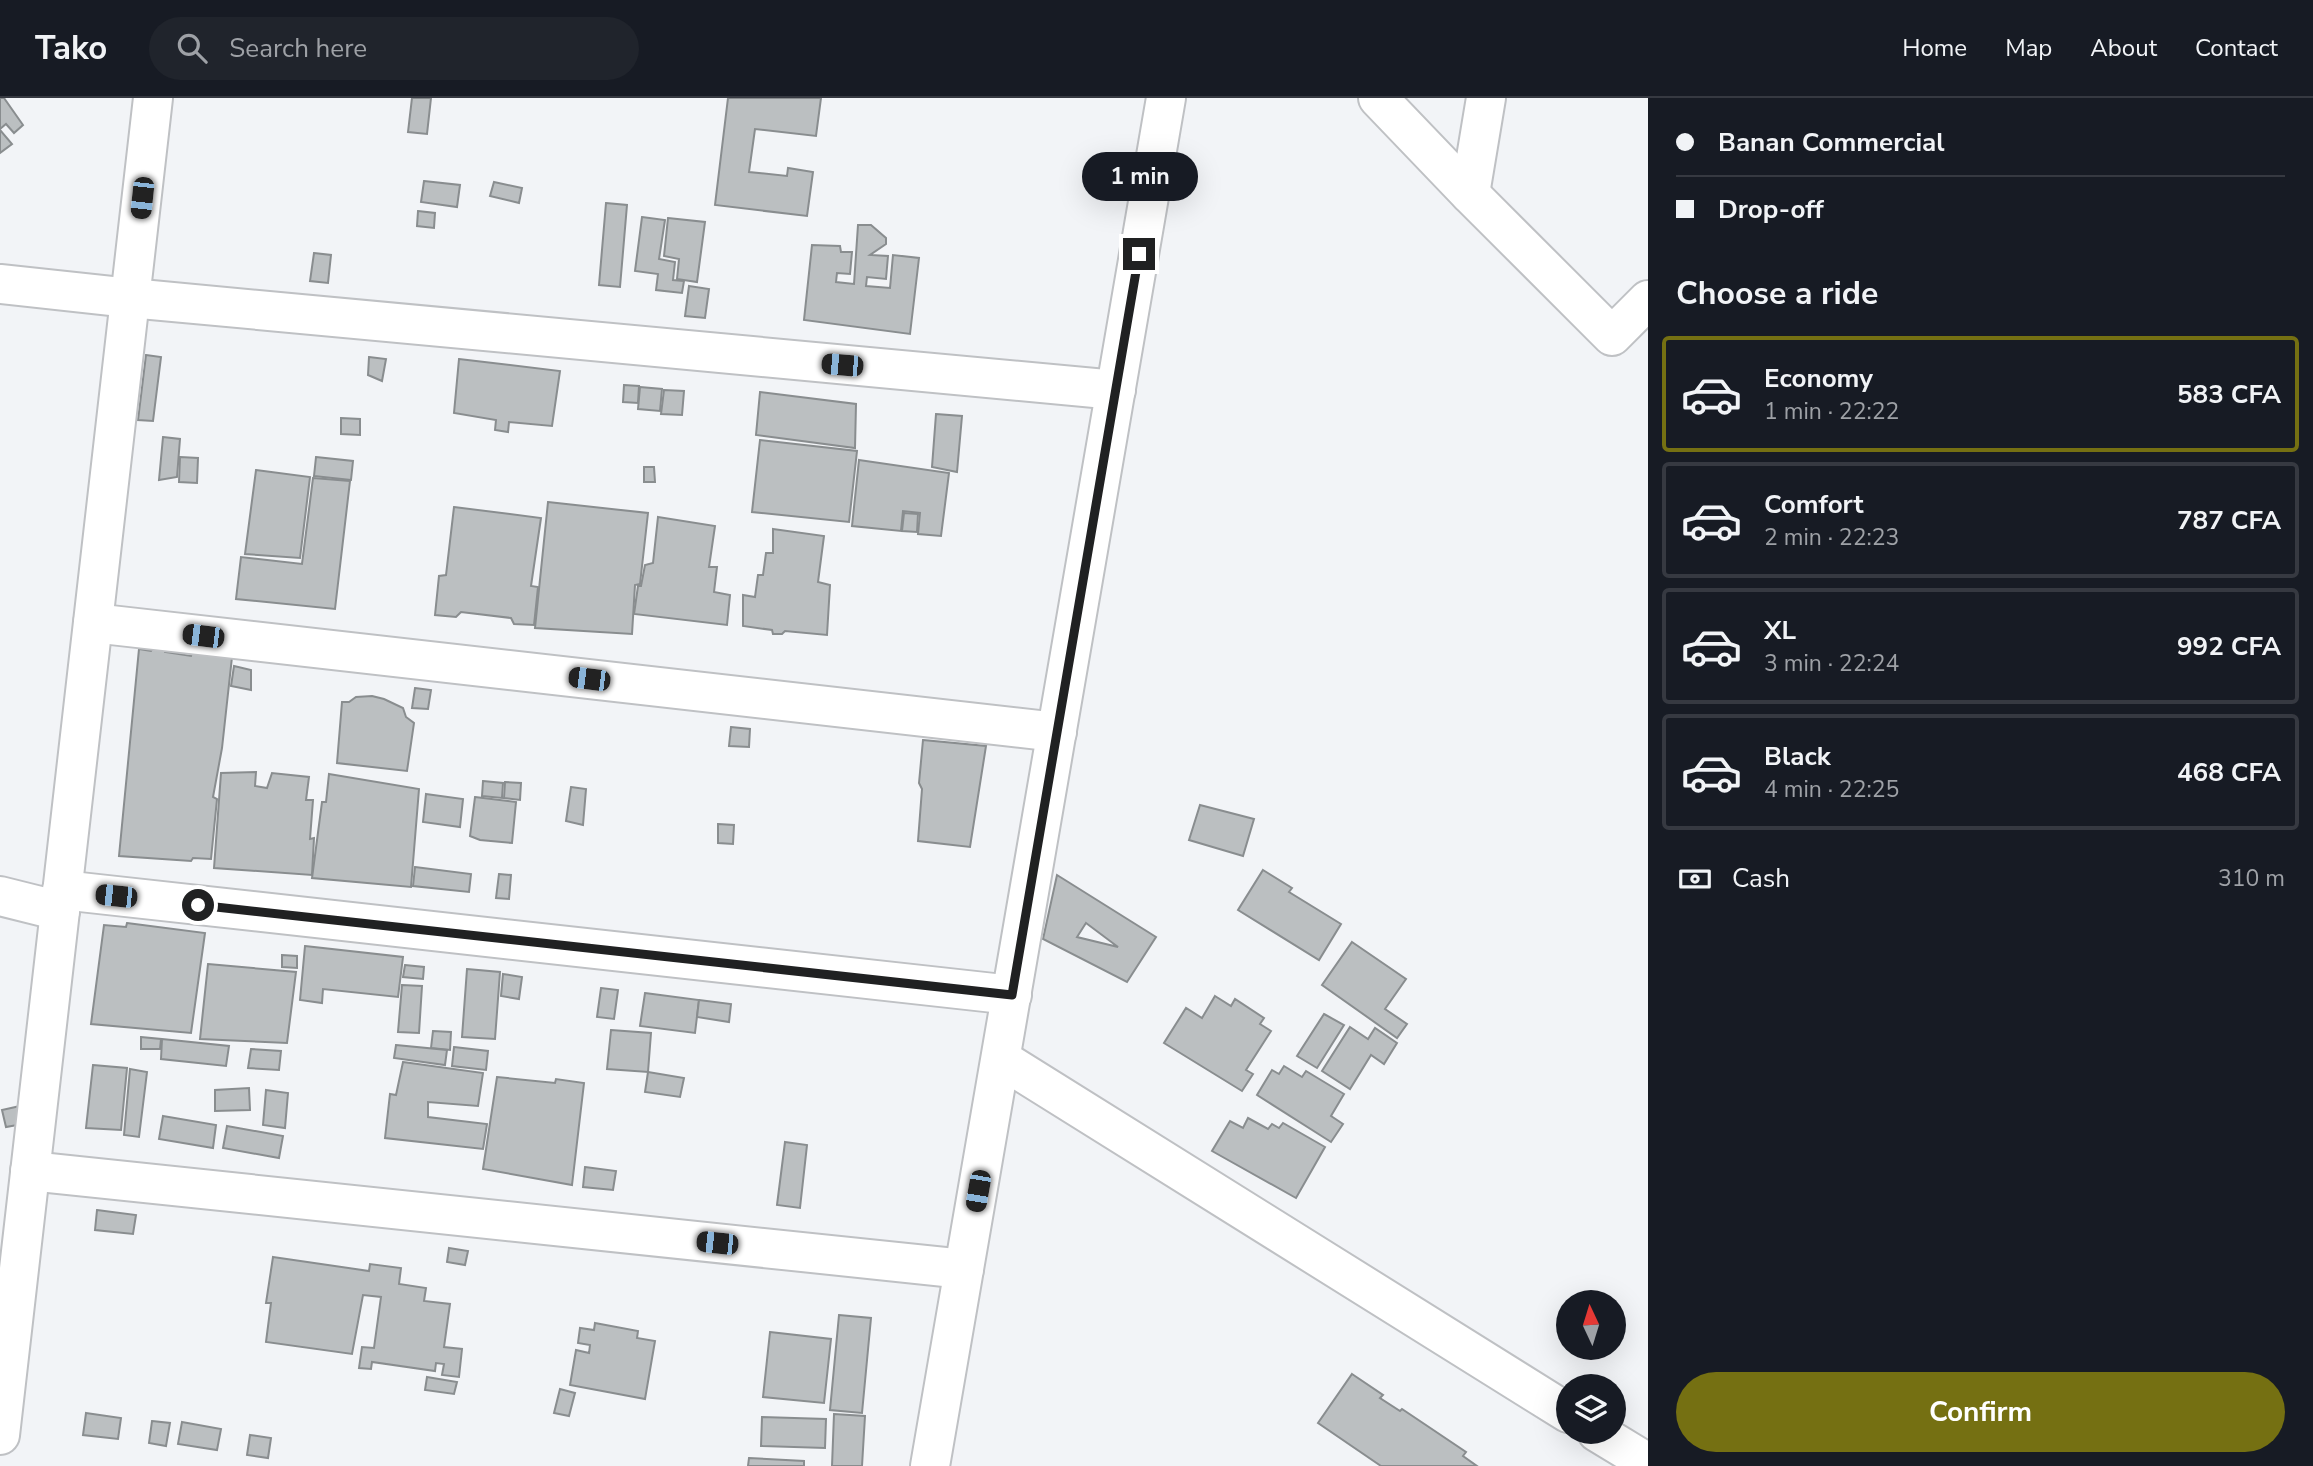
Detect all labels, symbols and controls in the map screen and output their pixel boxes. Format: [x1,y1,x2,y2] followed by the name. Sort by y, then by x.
[149,17,639,80] search box
[35,26,107,71] text: Tako
[173,29,211,67] icon: search
[229,31,367,66] text: Search here
[1902,32,1967,64] text: Home
[2005,32,2052,64] text: Map
[2090,32,2157,64] text: About
[2195,32,2278,64] text: Contact
[1718,125,1945,160] text: Banan Commercial
[1081,152,1197,202] callout: 1 min
[1110,161,1170,192] text: 1 min
[130,176,155,220] car
[1718,192,1824,227] text: Drop-off
[1123,238,1155,270] route end
[1676,272,1878,315] text: Choose a ride
[821,353,864,377] car
[1764,361,1873,396] text: Economy
[1680,363,1743,426] icon: car
[2177,377,2281,412] text: 583 CFA
[1764,396,1899,427] text: 1 min · 22:22
[1764,487,1864,522] text: Comfort
[1680,489,1743,552] icon: car
[2177,503,2281,538] text: 787 CFA
[1764,522,1899,553] text: 2 min · 22:23
[1764,613,1796,648] text: XL
[1680,615,1743,678] icon: car
[181,623,226,649] car
[2177,629,2281,664] text: 992 CFA
[1764,648,1899,679] text: 3 min · 22:24
[567,666,612,692] car
[1764,739,1831,774] text: Black
[1680,741,1743,804] icon: car
[2177,755,2281,790] text: 468 CFA
[1764,774,1899,805] text: 4 min · 22:25
[1676,860,1714,898] icon: cash
[1732,861,1790,896] text: Cash
[2218,863,2285,894] text: 310 m
[95,883,138,909] car
[182,889,214,921] route start
[965,1168,992,1214] car
[696,1230,739,1256] car
[1556,1290,1626,1360] north arrow
[1556,1290,1626,1444] map controls
[1676,1372,2285,1452] button: Confirm
[1556,1374,1626,1444] button: layers

